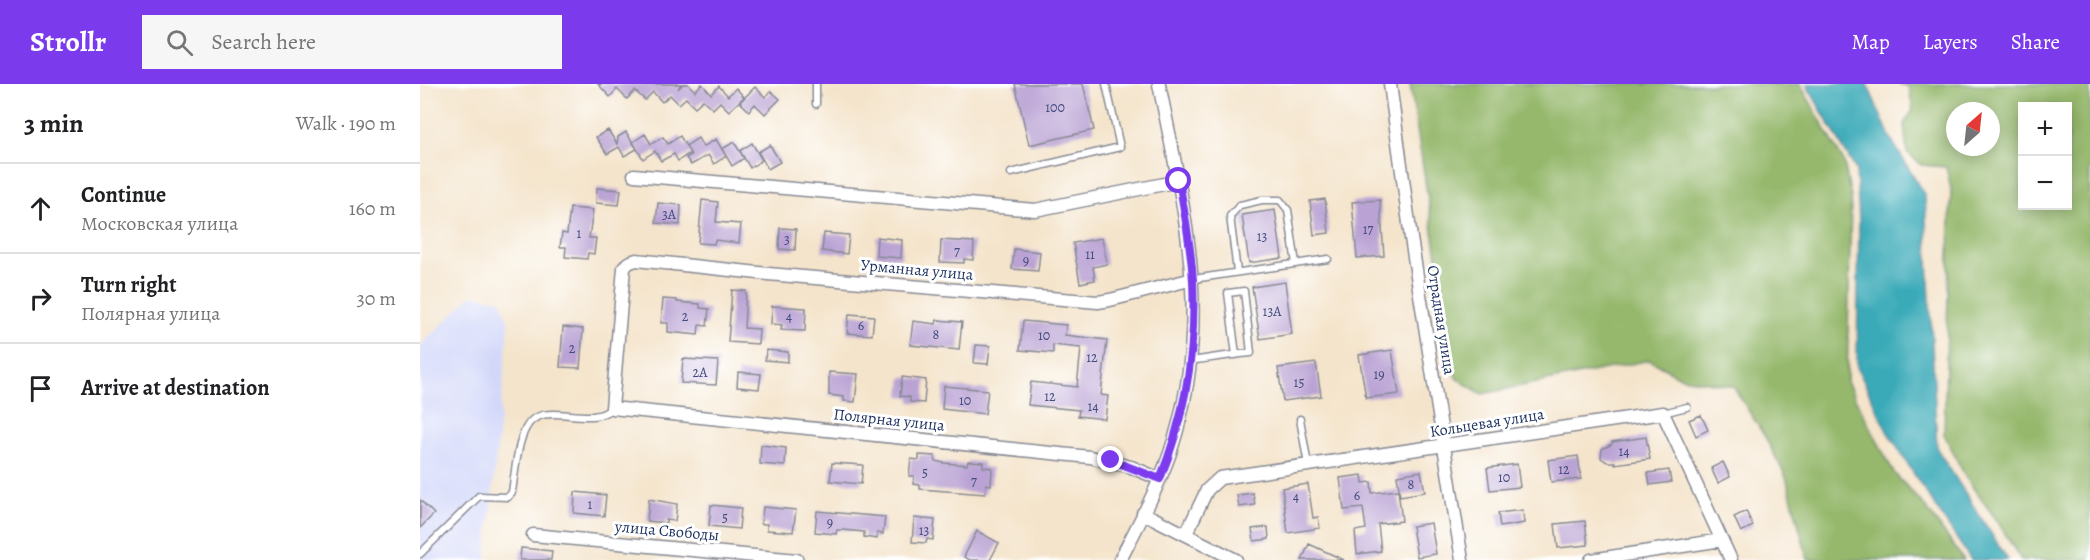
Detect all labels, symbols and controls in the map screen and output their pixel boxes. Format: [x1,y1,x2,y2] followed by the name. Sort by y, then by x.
[142,15,562,69] search box
[30,23,106,61] text: Strollr
[163,26,196,59] icon: search
[211,27,316,57] text: Search here
[1851,28,1890,56] text: Map
[1923,28,1978,56] text: Layers
[2011,28,2060,56] text: Share
[1045,98,1065,117] house number: 100
[1946,102,2000,156] north arrow
[2018,102,2072,210] map controls
[2018,102,2072,156] button: +
[24,106,84,141] text: 3 min
[296,110,396,137] text: Walk · 190 m
[2018,156,2072,210] button: −
[1165,167,1191,193] route start
[81,180,166,210] text: Continue
[24,192,57,225] icon: ahead
[349,195,396,222] text: 160 m
[662,205,677,224] house number: 3А
[81,210,238,237] text: Московская улица
[1363,220,1373,239] house number: 17
[577,224,582,243] house number: 1
[1257,227,1267,246] house number: 13
[784,230,790,249] house number: 3
[954,242,960,261] house number: 7
[1085,245,1095,264] house number: 11
[1023,251,1029,270] house number: 9
[860,254,975,286] street label: Урманная улица
[1422,264,1461,377] street label: Отрадная улица
[81,270,177,300] text: Turn right
[24,282,57,315] icon: right
[356,285,396,312] text: 30 m
[81,300,221,327] text: Полярная улица
[1263,302,1282,321] house number: 13А
[682,307,689,326] house number: 2
[786,307,792,326] house number: 4
[858,316,864,335] house number: 6
[933,325,940,344] house number: 8
[1038,326,1050,345] house number: 10
[569,339,576,358] house number: 2
[1086,348,1098,367] house number: 12
[693,363,708,382] house number: 2А
[1373,365,1385,384] house number: 19
[24,372,57,405] icon: arrive
[81,373,270,403] text: Arrive at destination
[1294,373,1304,392] house number: 15
[1044,387,1056,406] house number: 12
[959,391,971,410] house number: 10
[1087,397,1099,416] house number: 14
[832,403,946,437] street label: Полярная улица
[1428,403,1546,443] street label: Кольцевая улица
[1618,442,1630,461] house number: 14
[1097,446,1123,472] route end
[1558,460,1570,479] house number: 12
[922,463,928,482] house number: 5
[1498,468,1510,487] house number: 10
[971,472,977,491] house number: 7
[1408,475,1415,494] house number: 8
[1354,486,1360,505] house number: 6
[1293,487,1299,506] house number: 4
[588,495,593,514] house number: 1
[722,508,728,527] house number: 5
[827,513,833,532] house number: 9
[613,515,720,547] street label: улица Свободы
[919,521,929,540] house number: 13

